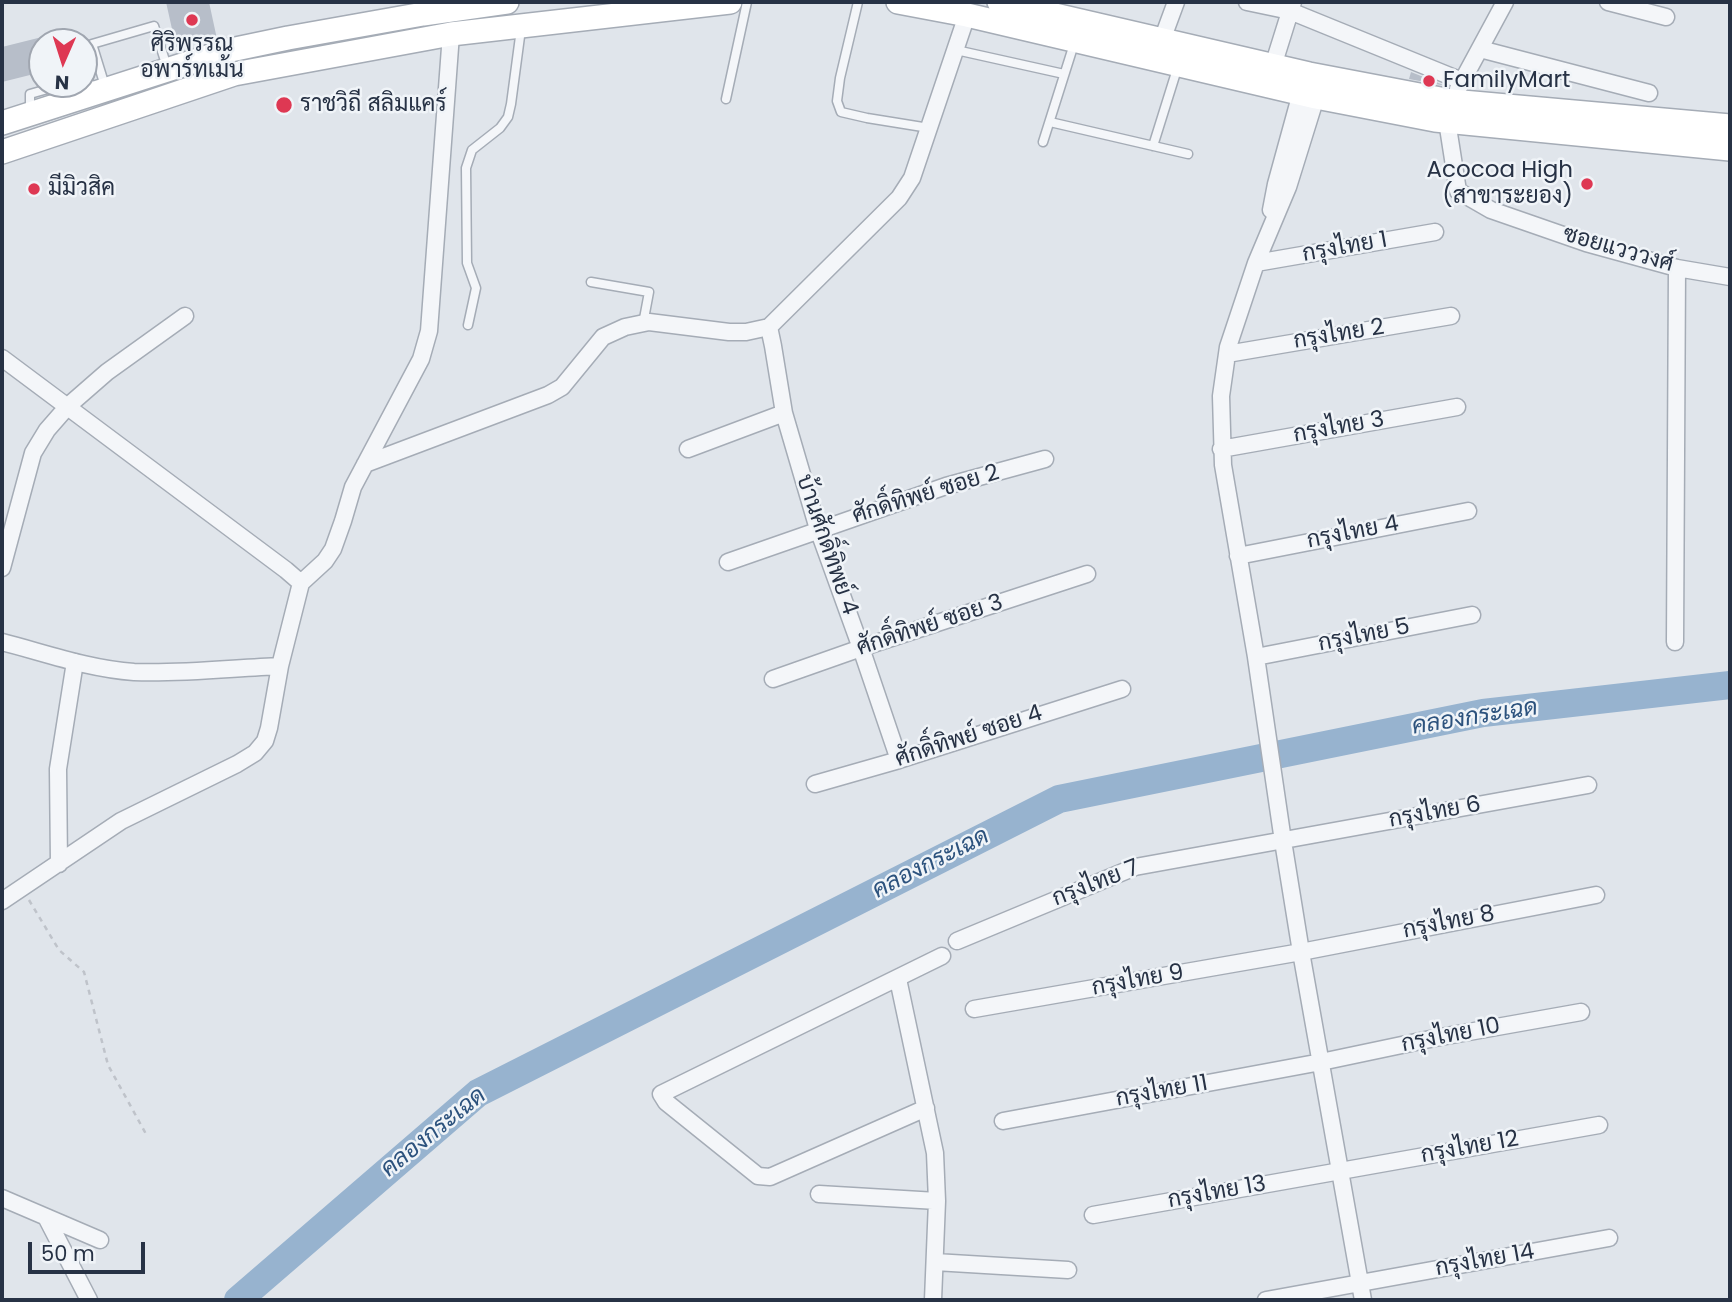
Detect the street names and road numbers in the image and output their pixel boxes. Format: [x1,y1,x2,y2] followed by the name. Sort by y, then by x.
[1560,221,1676,279] street label: ซอยแวววงศ์
[1300,227,1390,269] street label: กรุงไทย 1
[1292,314,1386,356] street label: กรุงไทย 2
[1291,406,1387,450] street label: กรุงไทย 3
[849,460,1003,530] street label: ศักดิ์ทิพย์ ซอย 2
[789,471,863,619] street label: บ้านศักดิ์ทิพย์ 4
[1305,511,1401,555] street label: กรุงไทย 4
[853,589,1007,663] street label: ศักดิ์ทิพย์ ซอย 3
[1316,614,1412,658] street label: กรุงไทย 5
[892,700,1046,774] street label: ศักดิ์ทิพย์ ซอย 4
[1387,791,1483,835] street label: กรุงไทย 6
[1049,855,1143,913] street label: กรุงไทย 7
[1401,901,1497,945] street label: กรุงไทย 8
[1090,959,1186,1003] street label: กรุงไทย 9
[1399,1013,1503,1059] street label: กรุงไทย 10
[1114,1070,1210,1114] street label: กรุงไทย 11
[1419,1126,1521,1170] street label: กรุงไทย 12
[1166,1171,1268,1215] street label: กรุงไทย 13
[1433,1239,1537,1283] street label: กรุงไทย 14

